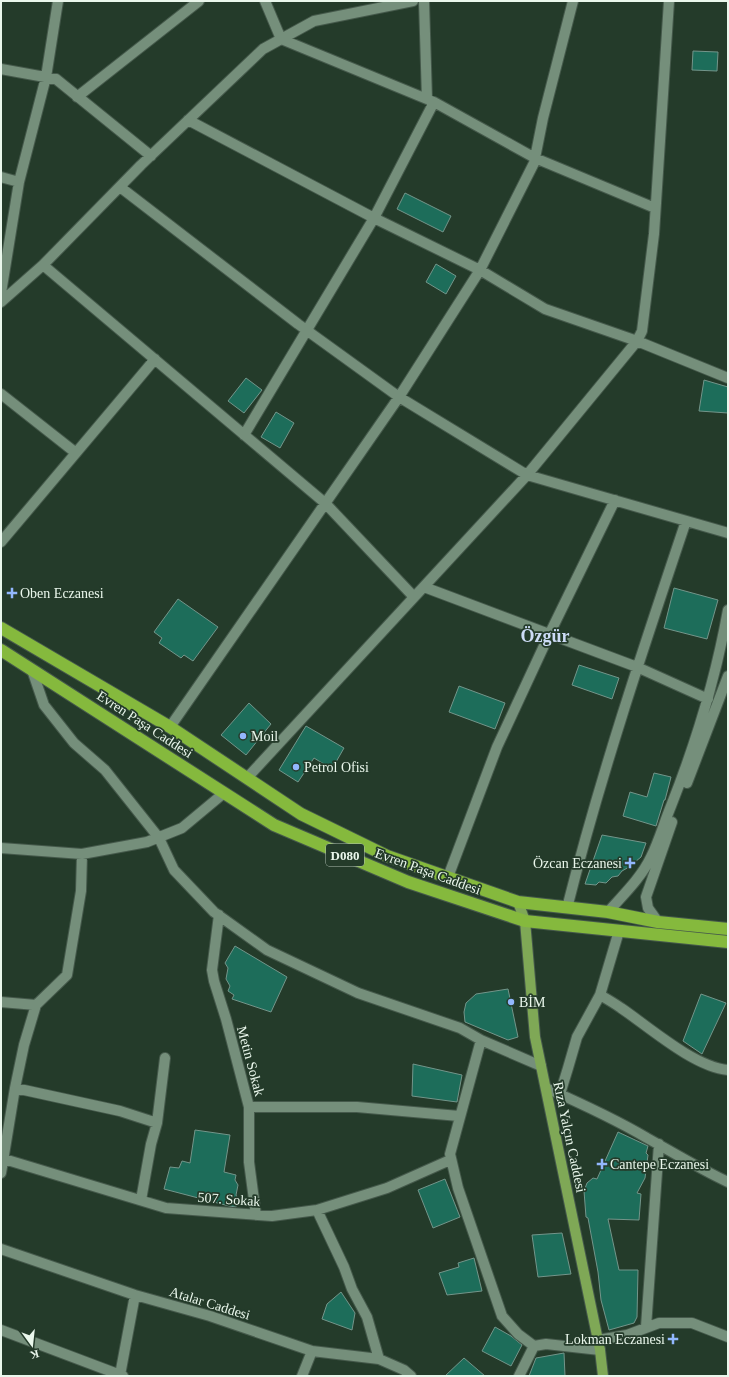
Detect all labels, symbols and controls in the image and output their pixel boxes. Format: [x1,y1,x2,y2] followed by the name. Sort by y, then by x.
[20,586,104,601] place label: Oben Eczanesi
[7,588,17,598] marker: Oben Eczanesi
[521,626,570,646] district label: Özgür
[94,688,196,761] street label: Evren Paşa Caddesi
[251,729,278,744] place label: Moil
[238,731,248,741] marker: Moil
[304,760,369,775] place label: Petrol Ofisi
[291,762,301,772] marker: Petrol Ofisi
[326,844,364,866] road number: D080
[373,845,483,898] street label: Evren Paşa Caddesi
[533,855,622,871] place label: Özcan Eczanesi
[625,858,635,868] marker: Özcan Eczanesi
[519,995,546,1010] place label: BİM
[506,997,516,1007] marker: BİM
[234,1024,267,1098] street label: Metin Sokak
[550,1080,589,1194] street label: Rıza Yalçın Caddesi
[610,1157,709,1172] place label: Cantepe Eczanesi
[597,1159,607,1169] marker: Cantepe Eczanesi
[197,1190,261,1209] street label: 507. Sokak
[168,1284,252,1323] street label: Atalar Caddesi
[12,1325,52,1365] north arrow
[565,1332,665,1347] place label: Lokman Eczanesi
[668,1334,678,1344] marker: Lokman Eczanesi
[28,1348,40,1362] text: K

